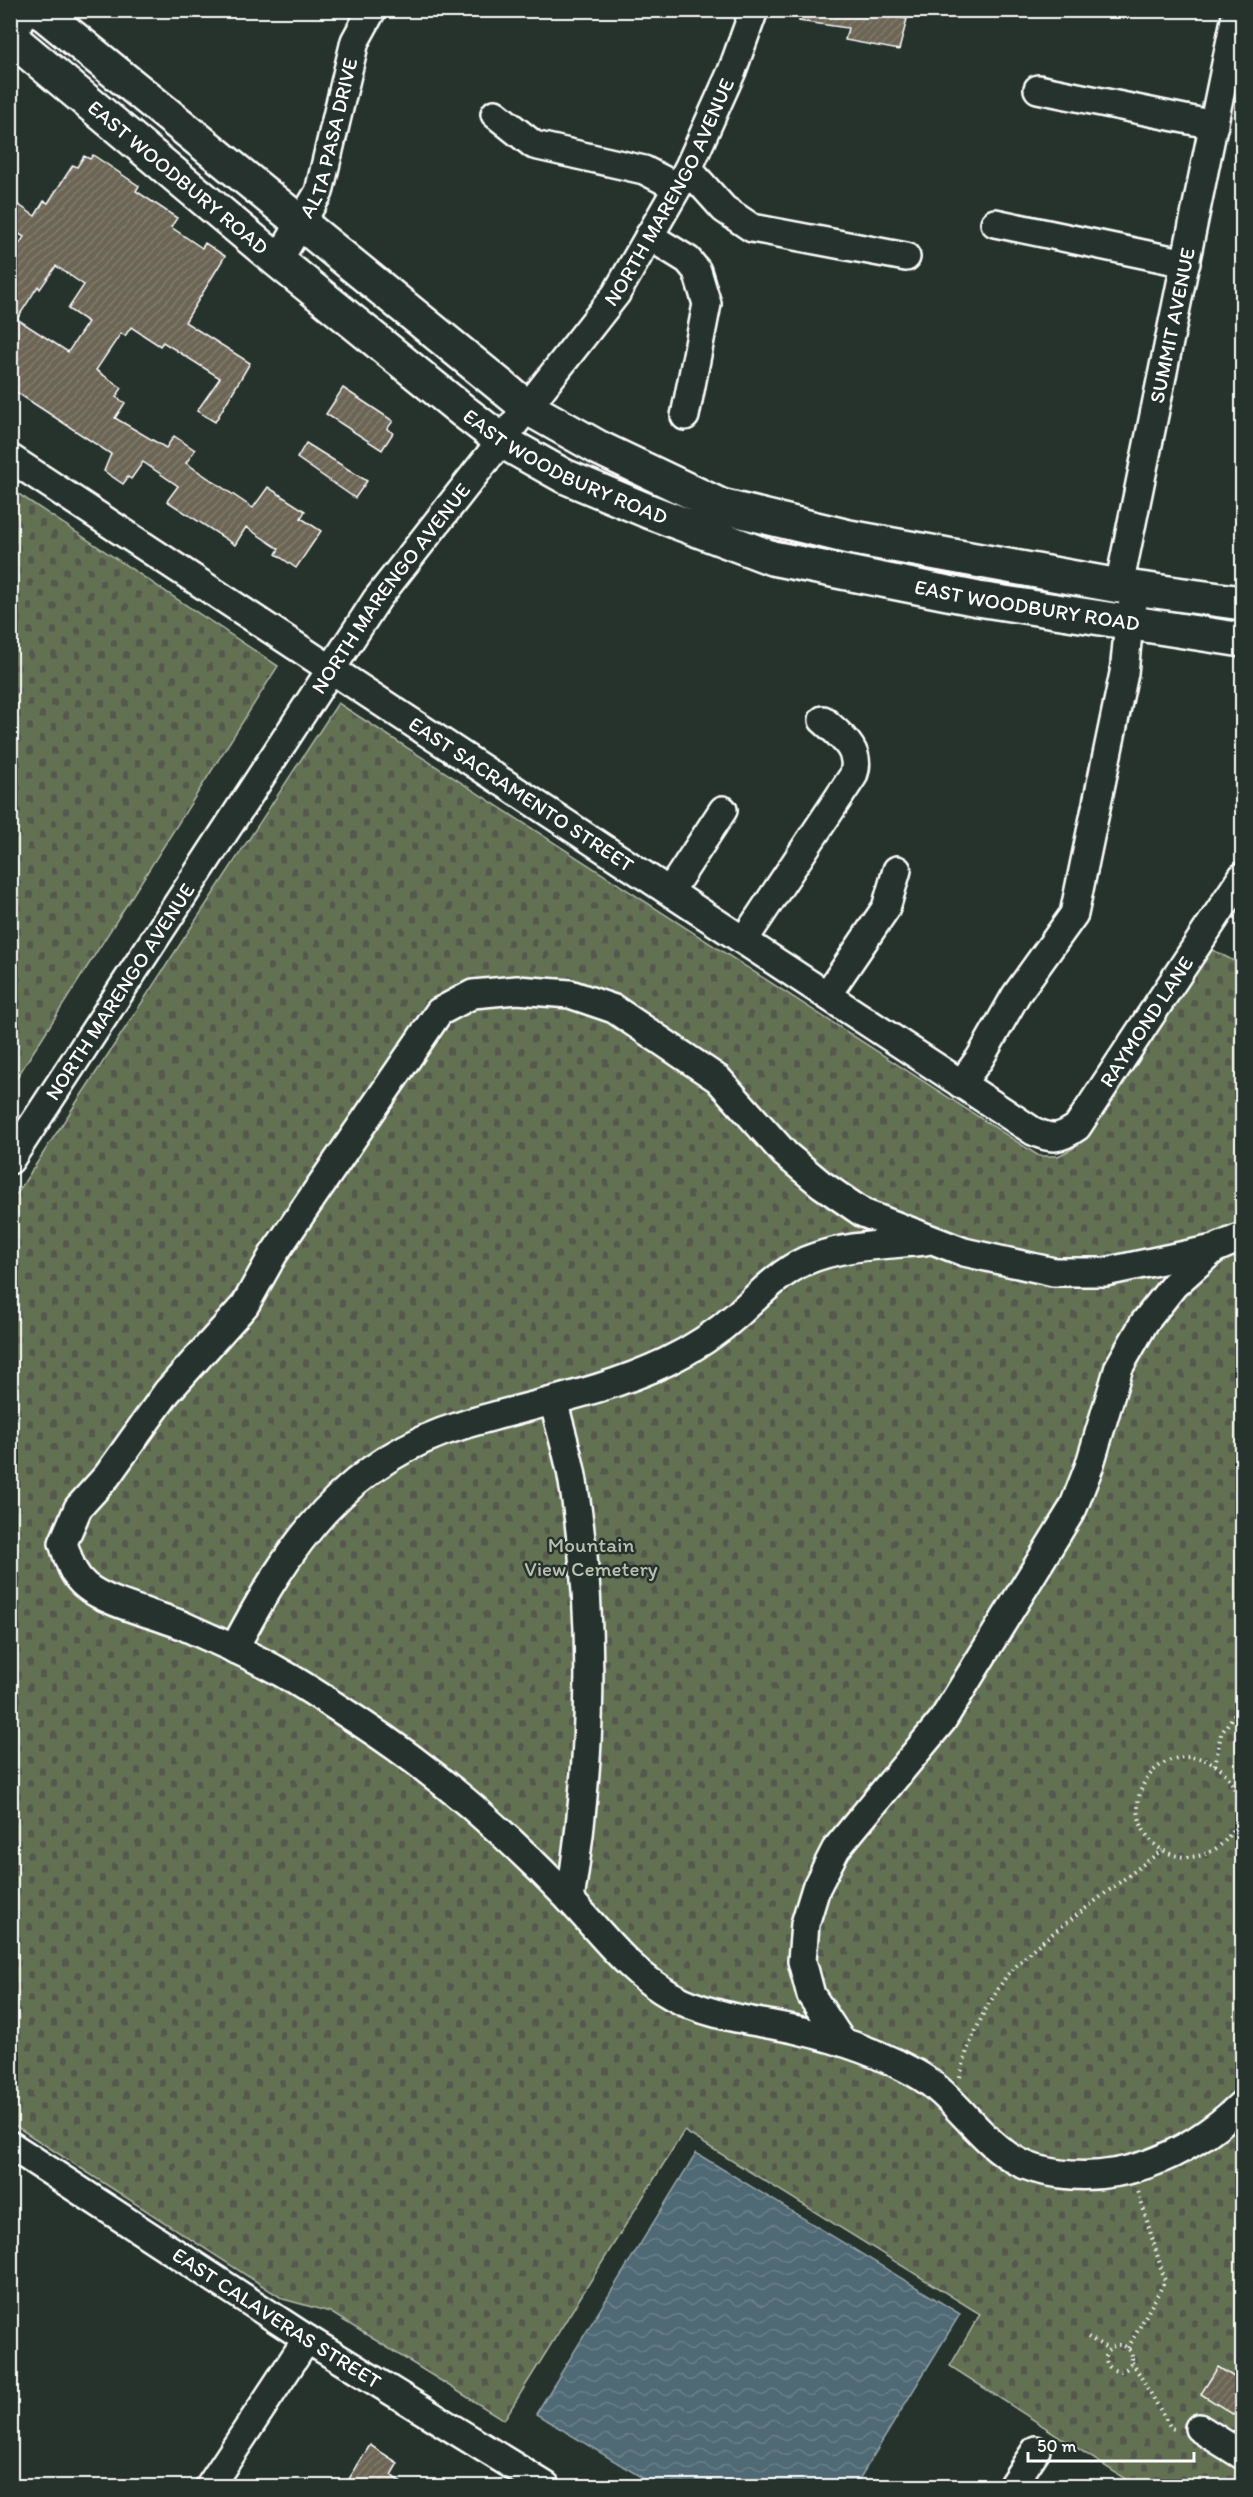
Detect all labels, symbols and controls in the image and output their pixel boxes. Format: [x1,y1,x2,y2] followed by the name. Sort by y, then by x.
[294,55,363,222] street label: ALTA PASA DRIVE
[598,74,739,311] street label: NORTH MARENGO AVENUE
[83,94,274,260] street label: EAST WOODBURY ROAD
[1144,245,1200,405] street label: SUMMIT AVENUE
[459,403,671,529] street label: EAST WOODBURY ROAD
[306,478,475,698] street label: NORTH MARENGO AVENUE
[912,574,1142,636] street label: EAST WOODBURY ROAD
[404,711,639,877] street label: EAST SACRAMENTO STREET
[39,878,200,1105] street label: NORTH MARENGO AVENUE
[1094,951,1198,1092] street label: RAYMOND LANE
[524,1532,658,1581] park label: Mountain View Cemetery
[168,2242,386,2394] street label: EAST CALAVERAS STREET
[1028,2425,1194,2463] scale bar
[1037,2435,1077,2457] text: 50 m

